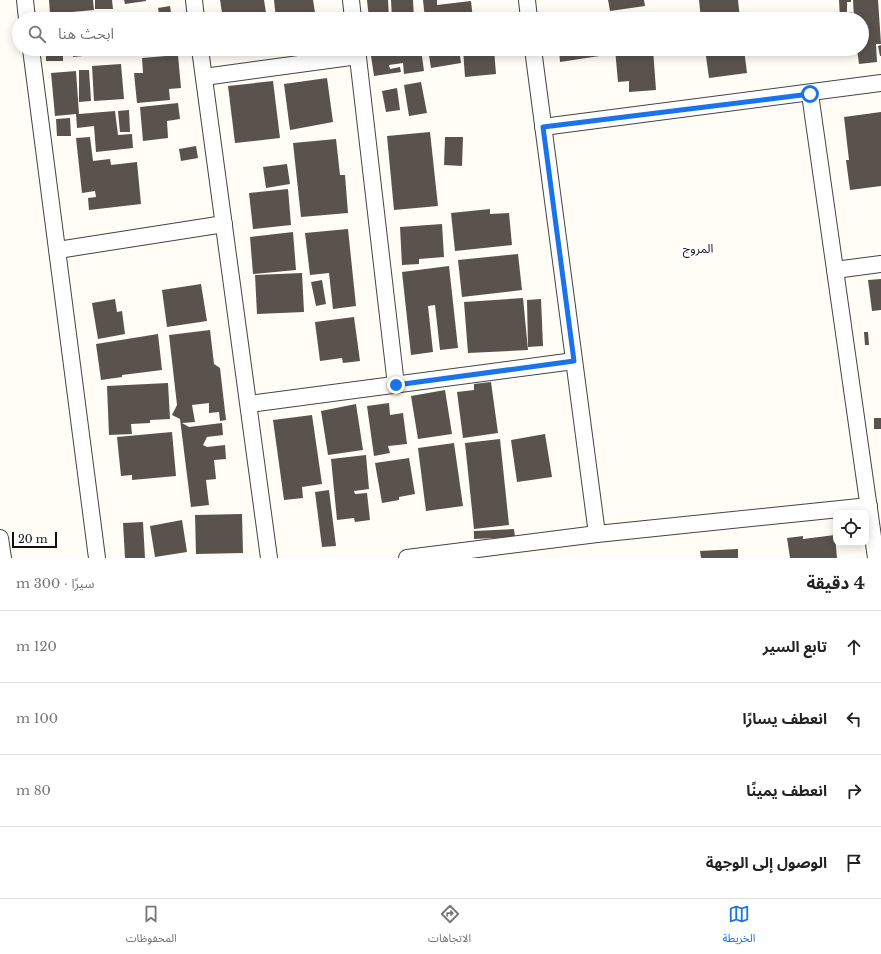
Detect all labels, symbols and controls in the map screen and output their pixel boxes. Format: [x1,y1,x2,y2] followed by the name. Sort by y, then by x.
[12,12,869,56] search box
[26,23,48,45] icon: search
[58,24,114,43] text: ابحث هنا
[801,85,819,103] route start
[683,241,713,258] district label: المروج
[387,376,405,394] route end
[833,510,869,546] map controls
[833,510,869,546] button: locate
[12,530,57,549] scale bar
[18,532,48,546] text: 20 m
[806,573,865,594] text: 4 دقيقة
[16,575,94,592] text: سيرًا · 300 m
[843,636,865,658] icon: ahead
[763,637,827,656] text: تابع السير
[16,638,57,655] text: 120 m
[843,708,865,730] icon: left
[742,709,827,728] text: انعطف يسارًا
[16,710,58,727] text: 100 m
[843,780,865,802] icon: right
[746,781,827,800] text: انعطف يمينًا
[16,782,51,799] text: 80 m
[843,852,865,874] icon: arrive
[706,853,827,872] text: الوصول إلى الوجهة
[126,903,177,950] tab: المحفوظات
[428,903,471,950] tab: الاتجاهات
[722,903,755,950] tab: الخريطة

